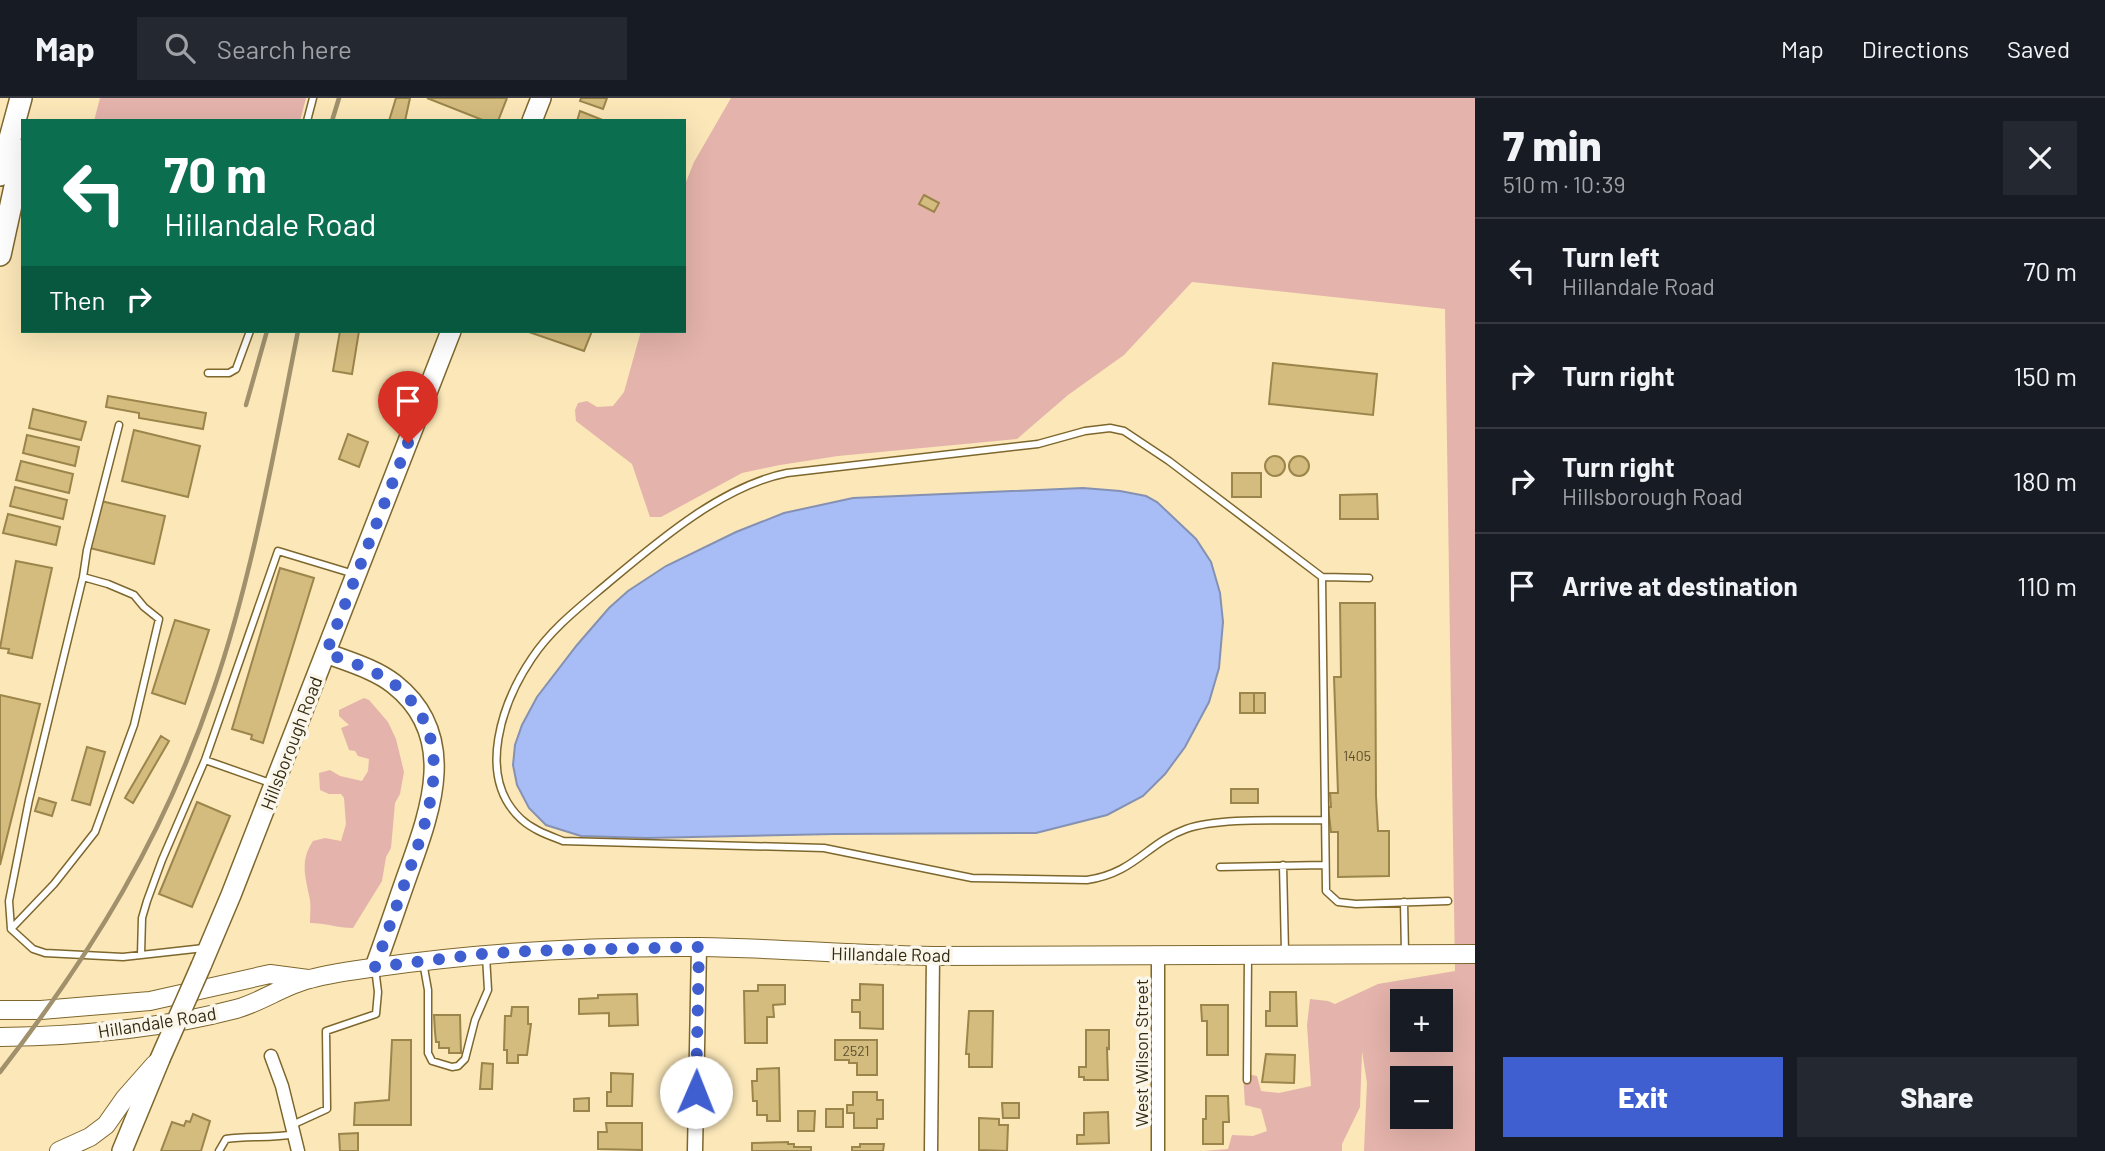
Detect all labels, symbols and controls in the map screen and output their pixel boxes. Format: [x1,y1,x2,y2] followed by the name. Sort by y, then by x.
[137,17,627,80] search box
[35,28,95,68] text: Map
[161,29,199,67] icon: search
[217,33,352,64] text: Search here
[1781,34,1824,63] text: Map
[1862,34,1969,63] text: Directions
[2007,34,2070,63] text: Saved
[1503,119,1602,169] text: 7 min
[2003,121,2077,195] button: close
[164,144,267,203] text: 70 m
[49,147,140,238] icon: left
[1503,170,1626,198] text: 510 m · 10:39
[164,204,377,242] text: Hillandale Road
[1562,241,1660,272] text: Turn left
[1503,252,1541,290] icon: left
[2023,255,2077,286] text: 70 m
[1562,272,1715,300] text: Hillandale Road
[120,280,158,318] icon: right
[49,284,106,315] text: Then
[1503,357,1541,395] icon: right
[1562,360,1675,391] text: Turn right
[2013,360,2077,391] text: 150 m
[378,371,438,443] pin
[389,382,427,420] icon: arrive
[1562,451,1675,482] text: Turn right
[1503,462,1541,500] icon: right
[2013,465,2077,496] text: 180 m
[1562,482,1743,510] text: Hillsborough Road
[1503,567,1541,605] icon: arrive
[1562,570,1798,601] text: Arrive at destination
[2017,570,2077,601] text: 110 m
[255,673,327,813] street label: Hillsborough Road
[1343,747,1371,764] house number: 1405
[831,942,951,966] street label: Hillandale Road
[1130,979,1152,1127] street label: West Wilson Street
[1390,989,1453,1129] map controls
[1390,989,1453,1052] button: +
[96,1002,218,1042] street label: Hillandale Road
[843,1042,869,1059] house number: 2521
[659,1055,733,1129] position arrow
[1503,1057,1783,1137] button: Exit
[1797,1057,2077,1137] button: Share
[1390,1066,1453,1129] button: −

